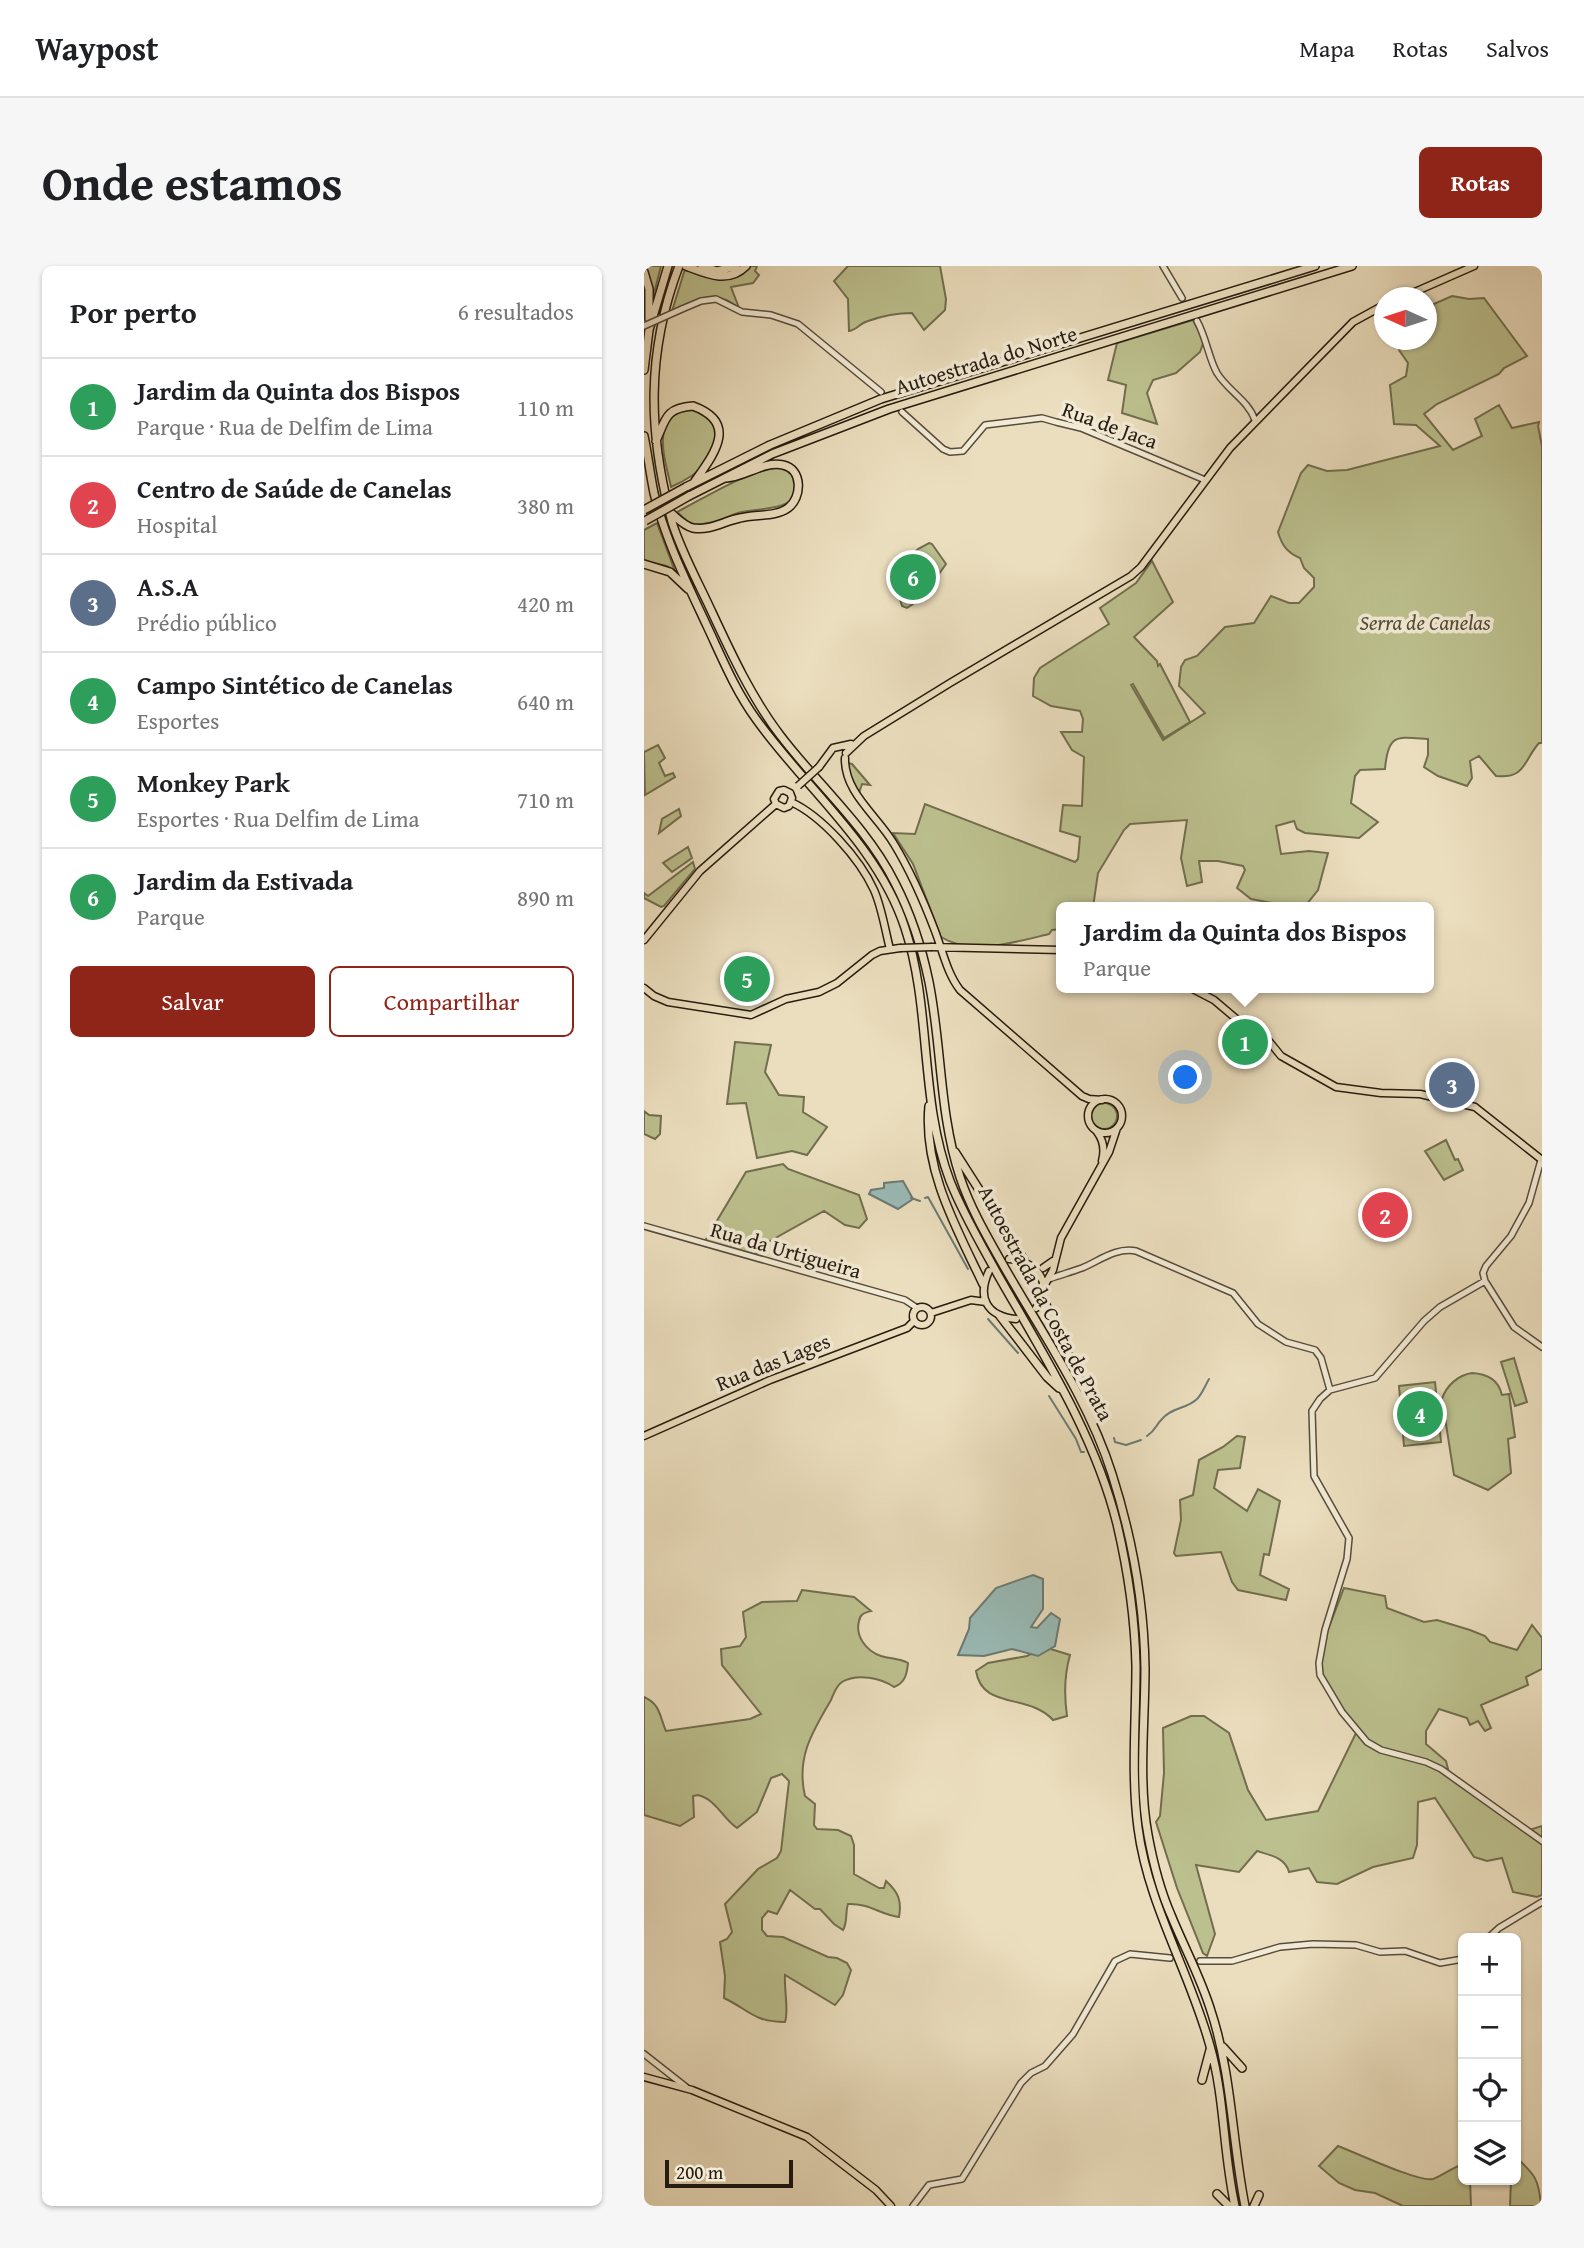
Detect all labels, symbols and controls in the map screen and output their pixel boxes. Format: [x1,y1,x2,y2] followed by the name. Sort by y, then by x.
[35,24,159,72] text: Waypost
[1299,31,1355,66] text: Mapa
[1393,31,1448,66] text: Rotas
[1486,31,1549,66] text: Salvos
[42,146,343,218] text: Onde estamos
[1419,147,1542,218] button: Rotas
[1374,287,1437,350] north arrow
[70,290,197,334] text: Por perto
[458,295,574,328] text: 6 resultados
[891,318,1081,402] street label: Autoestrada do Norte
[137,371,460,410] text: Jardim da Quinta dos Bispos
[87,391,99,424] text: 1
[517,391,574,424] text: 110 m
[1058,393,1162,457] street label: Rua de Jaca
[137,410,433,443] text: Parque · Rua de Delfim de Lima
[137,469,452,508] text: Centro de Saúde de Canelas
[87,489,99,522] text: 2
[517,489,574,522] text: 380 m
[137,508,217,541] text: Hospital
[890,551,936,603] pin: 6
[137,567,199,606] text: A.S.A
[87,587,99,620] text: 3
[517,587,574,620] text: 420 m
[137,606,277,639] text: Prédio público
[1359,607,1491,638] park label: Serra de Canelas
[137,665,453,704] text: Campo Sintético de Canelas
[87,685,99,718] text: 4
[517,685,574,718] text: 640 m
[137,704,219,737] text: Esportes
[137,763,290,802] text: Monkey Park
[87,783,99,816] text: 5
[517,783,574,816] text: 710 m
[137,802,419,835] text: Esportes · Rua Delfim de Lima
[137,861,353,900] text: Jardim da Estivada
[87,881,99,914] text: 6
[517,881,574,914] text: 890 m
[137,900,205,933] text: Parque
[1056,902,1434,993] popup
[1083,912,1407,951] text: Jardim da Quinta dos Bispos
[1083,951,1151,984] text: Parque
[724,953,770,1005] pin: 5
[70,966,315,1037] button: Salvar
[329,966,574,1037] button: Compartilhar
[1222,1016,1268,1068] pin: 1
[1429,1059,1475,1111] pin: 3
[1168,1060,1202,1094] your location
[971,1180,1121,1426] street label: Autoestrada da Costa de Prata
[1362,1189,1408,1241] pin: 2
[707,1214,865,1286] street label: Rua da Urtigueira
[711,1325,835,1399] street label: Rua das Lages
[1397,1388,1443,1440] pin: 4
[1458,1933,1521,2185] map controls
[1458,1933,1521,1996] button: +
[1458,1996,1521,2059] button: −
[1458,2059,1521,2122] button: locate
[1458,2122,1521,2185] button: layers
[665,2157,793,2189] scale bar
[676,2158,723,2186] text: 200 m

